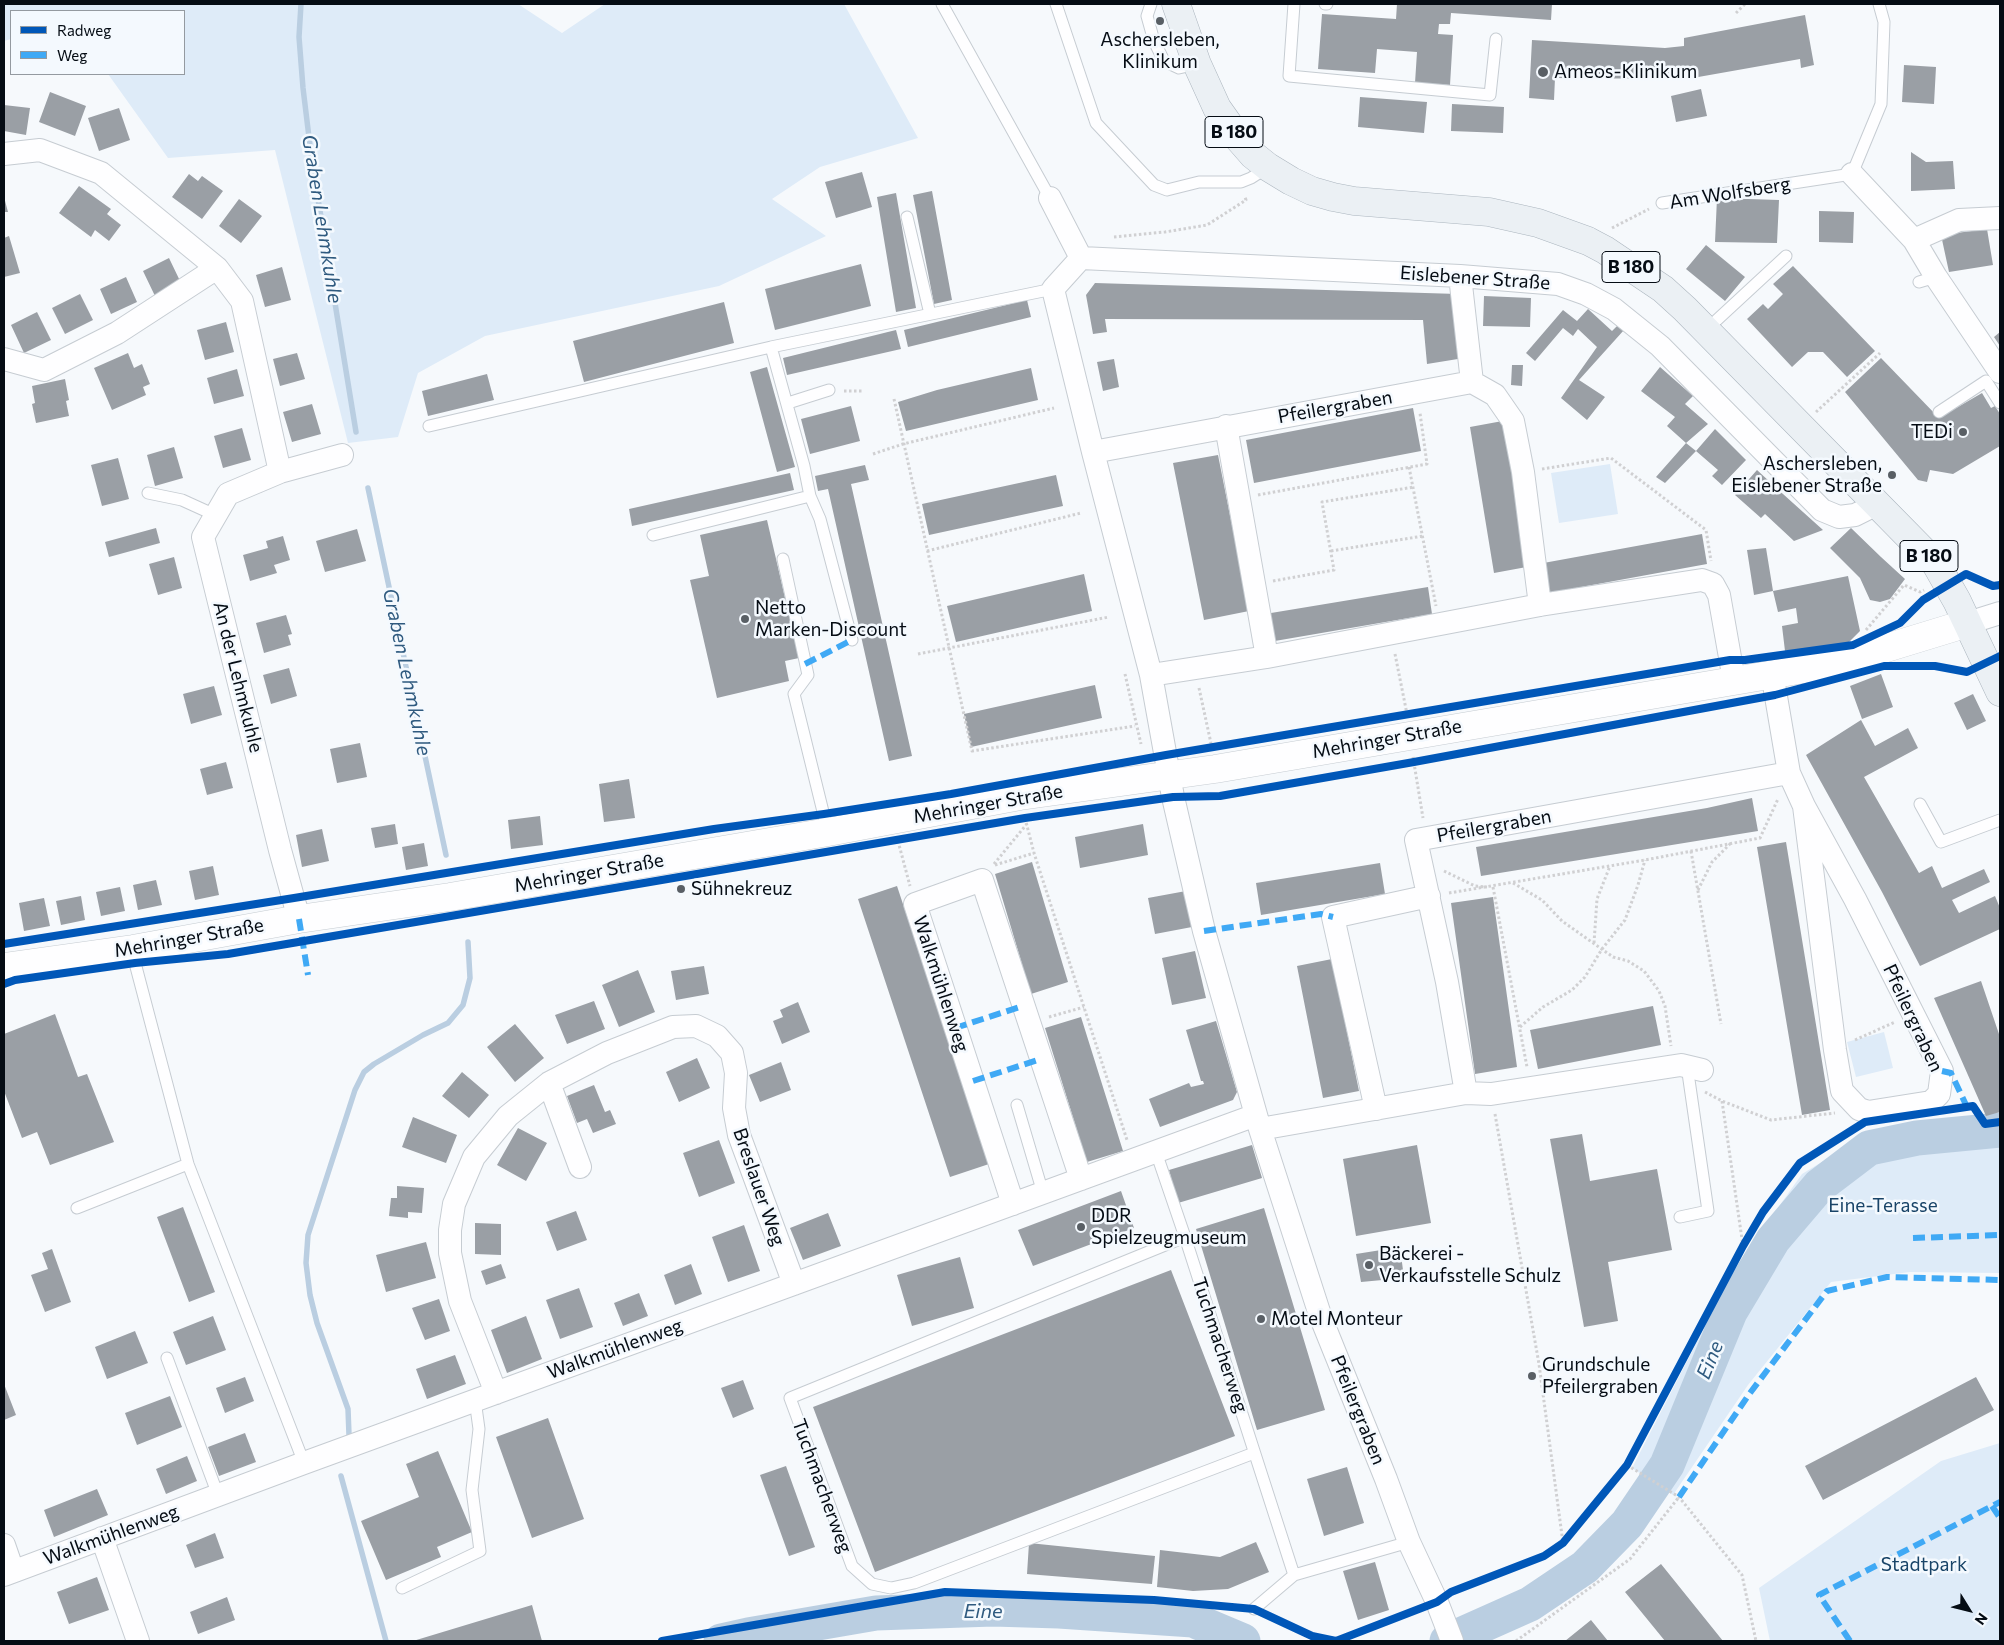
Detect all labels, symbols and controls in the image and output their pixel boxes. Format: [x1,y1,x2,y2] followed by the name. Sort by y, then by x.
[10,10,185,75] legend
[1154,15,1166,27] marker: Aschersleben, Klinikum
[57,21,111,39] text: Radweg
[1100,29,1220,73] place label: Aschersleben, Klinikum
[57,46,87,64] text: Weg
[1554,61,1697,83] place label: Ameos-Klinikum
[1536,65,1550,79] marker: Ameos-Klinikum
[1205,116,1263,148] road number: B 180
[297,133,347,305] water label: Graben Lehmkuhle
[1668,172,1792,214] street label: Am Wolfsberg
[1602,252,1660,282] road number: B 180
[1399,261,1551,295] street label: Eislebener Straße
[1276,386,1394,428] street label: Pfeilergraben
[1911,421,1953,443] place label: TEDi
[1957,426,1969,438] marker: TEDi
[1731,453,1882,497] place label: Aschersleben, Eislebener Straße
[1886,469,1898,481] marker: Aschersleben, Eislebener Straße
[1900,540,1958,572] road number: B 180
[378,586,436,758] water label: Graben Lehmkuhle
[755,597,907,641] place label: Netto Marken-Discount
[208,599,268,755] street label: An der Lehmkuhle
[739,613,751,625] marker: Netto Marken-Discount
[1310,715,1464,763] street label: Mehringer Straße
[911,780,1065,828] street label: Mehringer Straße
[1435,805,1553,847] street label: Pfeilergraben
[512,849,666,897] street label: Mehringer Straße
[691,878,792,900] place label: Sühnekreuz
[675,883,687,895] marker: Sühnekreuz
[908,913,974,1055] street label: Walkmühlenweg
[112,914,266,962] street label: Mehringer Straße
[1878,961,1948,1075] street label: Pfeilergraben
[728,1125,790,1249] street label: Breslauer Weg
[1828,1195,1938,1217] park label: Eine-Terasse
[1091,1205,1247,1249] place label: DDR Spielzeugmuseum
[1075,1221,1087,1233] marker: DDR Spielzeugmuseum
[1379,1243,1561,1287] place label: Bäckerei - Verkaufsstelle Schulz
[1363,1259,1375,1271] marker: Bäckerei - Verkaufsstelle Schulz
[1187,1274,1253,1416] street label: Tuchmacherweg
[1271,1308,1403,1330] place label: Motel Monteur
[1255,1313,1267,1325] marker: Motel Monteur
[544,1314,686,1384] street label: Walkmühlenweg
[1692,1337,1728,1383] water label: Eine
[1326,1352,1390,1468] street label: Pfeilergraben
[1542,1354,1658,1398] place label: Grundschule Pfeilergraben
[1526,1370,1538,1382] marker: Grundschule Pfeilergraben
[787,1416,857,1556] street label: Tuchmacherweg
[40,1500,182,1570] street label: Walkmühlenweg
[1881,1554,1967,1576] park label: Stadtpark
[1944,1585,1994,1635] north arrow
[963,1599,1003,1623] water label: Eine
[1972,1610,1992,1628] text: N

